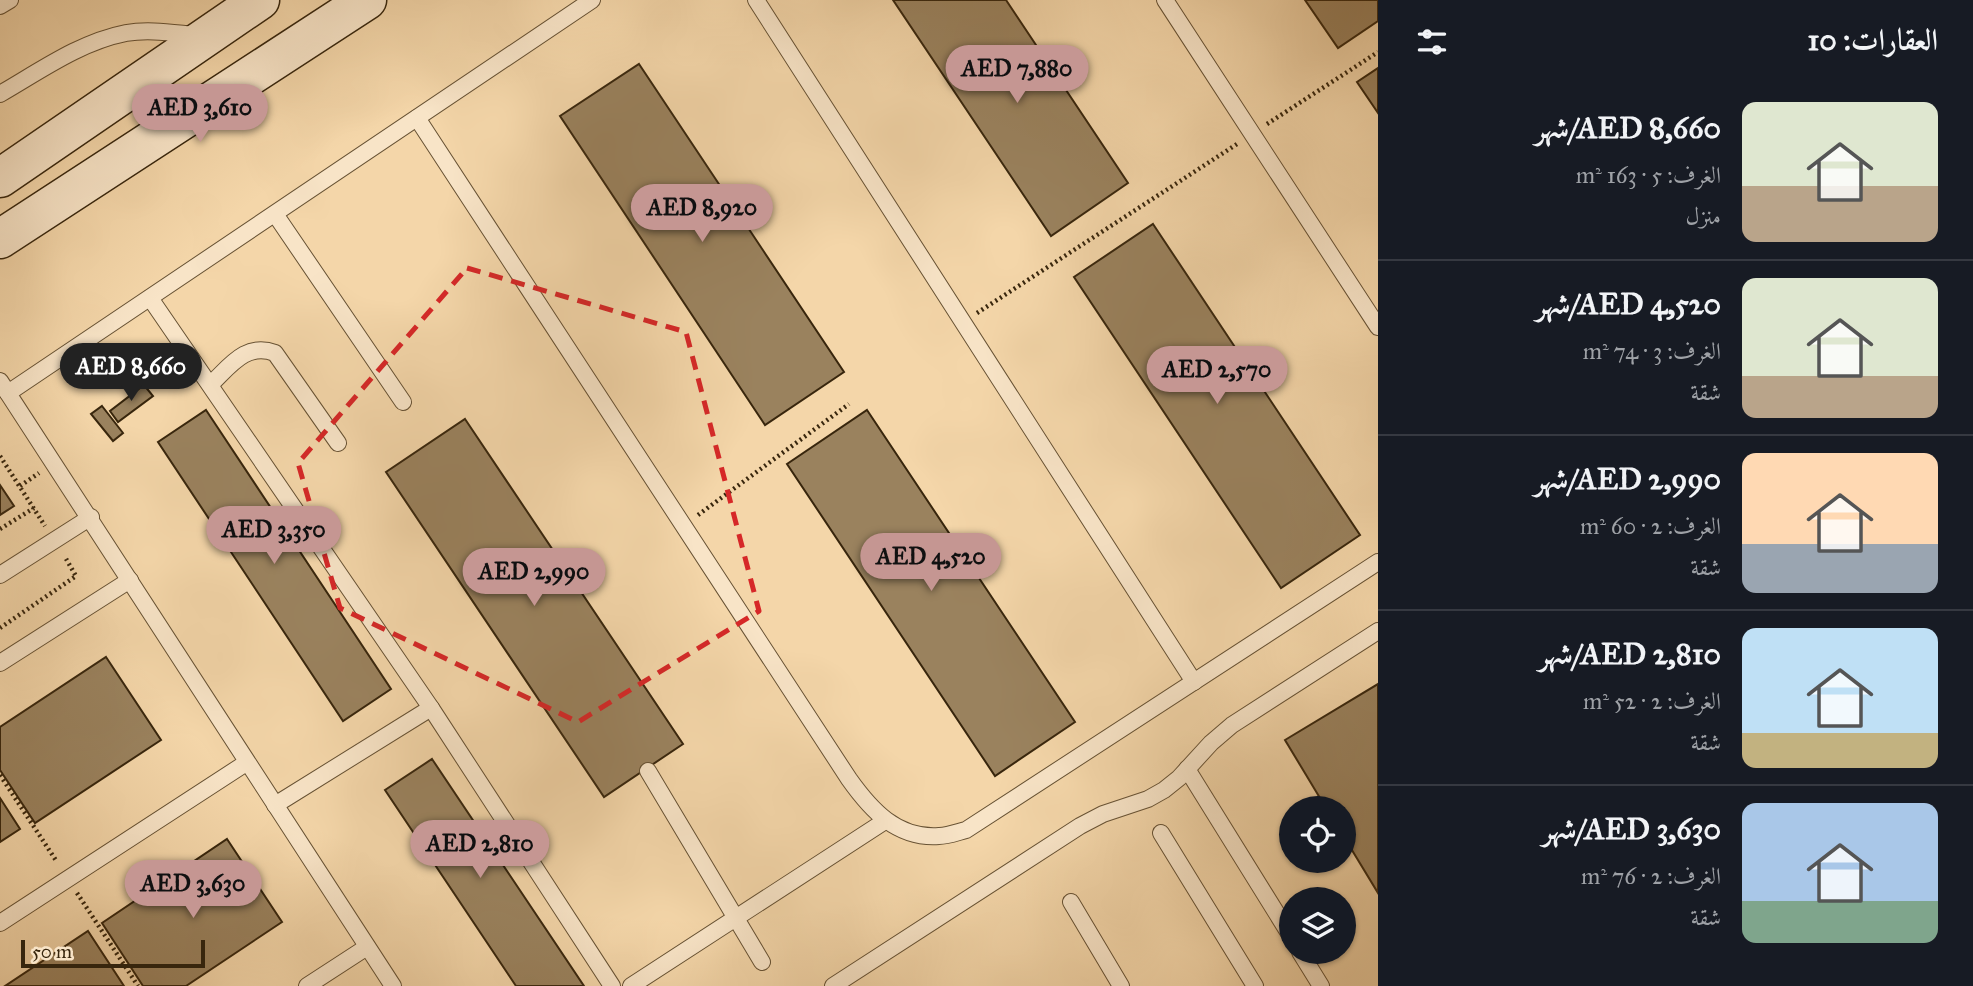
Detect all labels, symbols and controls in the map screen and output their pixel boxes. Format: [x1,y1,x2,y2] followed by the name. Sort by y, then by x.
[1808,22,1938,58] text: العقارات: 10
[1413,23,1451,61] icon: filters
[937,46,1097,105] pin: AED 7,880
[962,54,1072,82] text: AED 7,880
[120,85,280,144] pin: AED 3,610
[148,93,252,121] text: AED 3,610
[1535,110,1721,146] text: AED 8,660/شهر
[1798,130,1882,214] icon: home
[1576,161,1721,189] text: الغرف: 5 · 163 m²
[622,184,782,244] pin: AED 8,920
[647,193,757,221] text: AED 8,920
[1686,202,1721,230] text: منزل
[1536,286,1721,322] text: AED 4,520/شهر
[1798,306,1882,390] icon: home
[1583,337,1721,365] text: الغرف: 3 · 74 m²
[51,344,211,403] pin: AED 8,660
[1137,346,1297,406] pin: AED 2,570
[76,352,186,380] text: AED 8,660
[1163,355,1271,383] text: AED 2,570
[1691,378,1721,406] text: شقة
[1534,461,1721,497] text: AED 2,990/شهر
[1798,481,1882,565] icon: home
[194,506,354,566] pin: AED 3,350
[1580,512,1721,540] text: الغرف: 2 · 60 m²
[222,515,326,543] text: AED 3,350
[851,534,1011,593] pin: AED 4,520
[876,542,986,570] text: AED 4,520
[454,548,614,608] pin: AED 2,990
[1691,553,1721,581] text: شقة
[479,557,589,585] text: AED 2,990
[1538,636,1721,672] text: AED 2,810/شهر
[1798,656,1882,740] icon: home
[1583,687,1721,715] text: الغرف: 2 · 52 m²
[1691,728,1721,756] text: شقة
[1279,796,1356,964] map controls
[1279,796,1356,873] button: locate
[1542,811,1721,847] text: AED 3,630/شهر
[400,820,560,880] pin: AED 2,810
[426,829,534,857] text: AED 2,810
[1798,831,1882,915] icon: home
[113,860,273,920] pin: AED 3,630
[1581,862,1721,890] text: الغرف: 2 · 76 m²
[141,869,245,897] text: AED 3,630
[1279,887,1356,964] button: layers
[1691,903,1721,931] text: شقة
[21,937,205,969] scale bar
[32,940,72,963] text: 50 m

